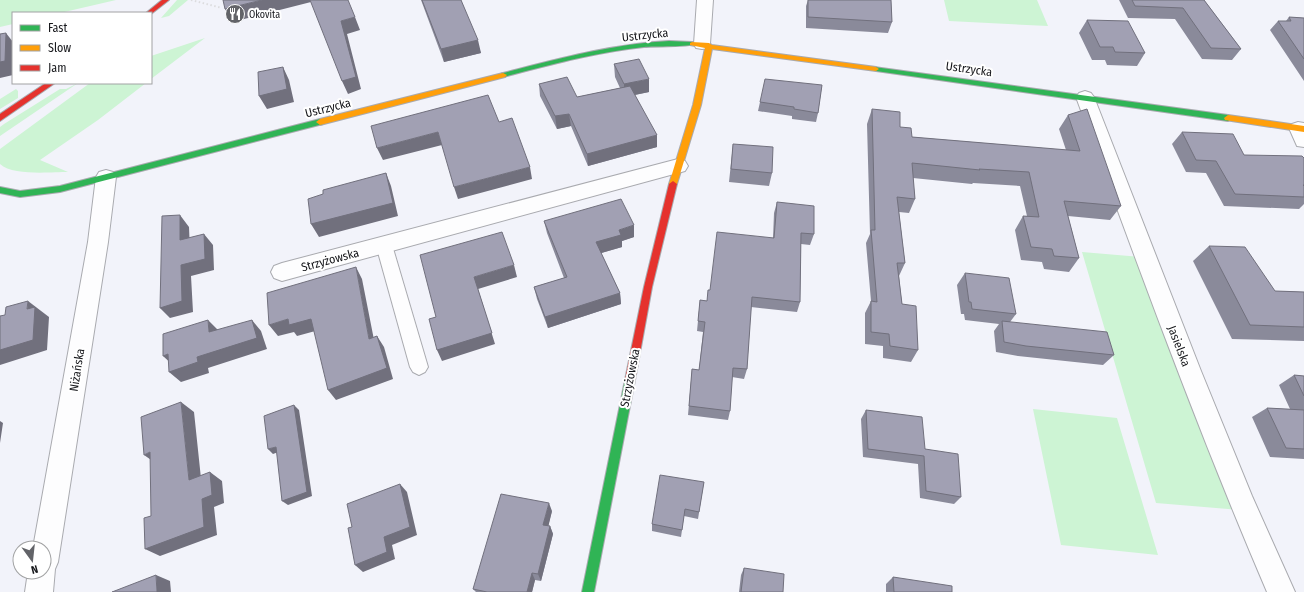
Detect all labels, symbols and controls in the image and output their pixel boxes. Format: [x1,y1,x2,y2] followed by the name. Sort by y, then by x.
[224,3,246,25] restaurant icon: Okovita
[249,9,280,21] place label: Okovita
[12,12,152,84] legend
[48,21,67,35] text: Fast
[621,26,669,44] street label: Ustrzycka
[48,41,71,55] text: Slow
[945,59,993,79] street label: Ustrzycka
[48,61,66,75] text: Jam
[304,96,352,120] street label: Ustrzycka
[300,246,361,274] street label: Strzyżowska
[1165,324,1193,369] street label: Jasielska
[67,347,87,393] street label: Niżańska
[617,347,643,408] street label: Strzyżowska
[12,540,52,580] north arrow
[30,562,39,576] text: N

